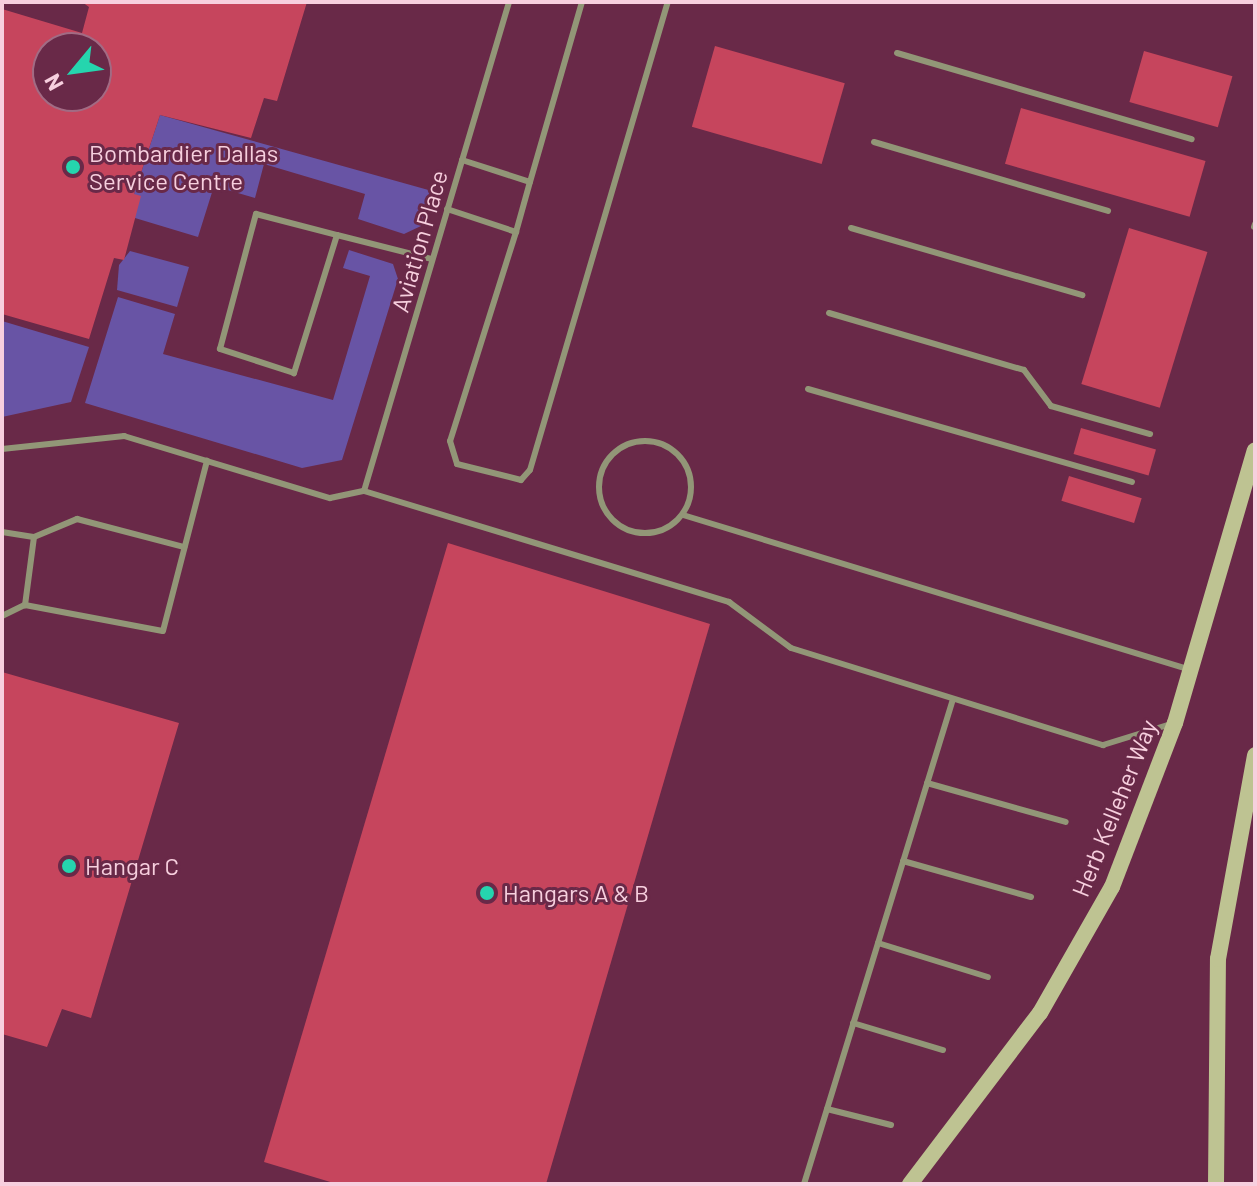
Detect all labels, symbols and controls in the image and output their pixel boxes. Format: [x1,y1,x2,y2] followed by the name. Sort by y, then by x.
[32,32,112,112] north arrow
[38,70,68,95] text: N
[89,139,278,195] place label: Bombardier Dallas Service Centre
[64,158,82,176] marker: Bombardier Dallas Service Centre
[385,167,453,315] street label: Aviation Place
[1065,715,1163,901] street label: Herb Kelleher Way
[85,852,179,880] place label: Hangar C
[60,857,78,875] marker: Hangar C
[503,879,649,907] place label: Hangars A & B
[478,884,496,902] marker: Hangars A & B

